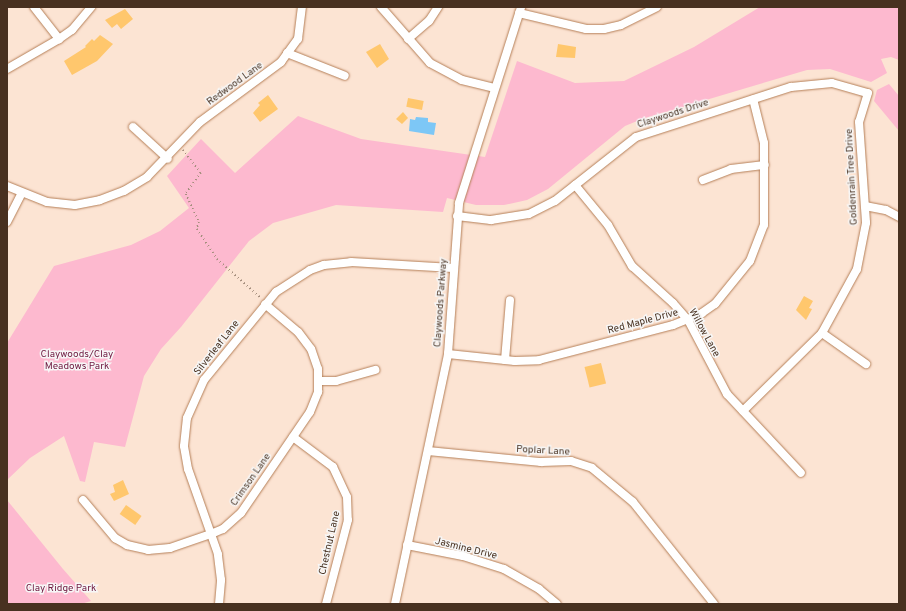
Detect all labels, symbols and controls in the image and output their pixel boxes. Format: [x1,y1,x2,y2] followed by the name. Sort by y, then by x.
[205,60,265,108] street label: Redwood Lane
[636,97,710,131] street label: Claywoods Drive
[843,128,861,226] street label: Goldenrain Tree Drive
[432,258,450,348] street label: Claywoods Parkway
[606,307,680,337] street label: Red Maple Drive
[686,307,722,359] street label: Willow Lane
[192,318,242,378] street label: Silverleaf Lane
[41,348,113,372] park label: Claywoods/Clay Meadows Park
[516,444,570,458] street label: Poplar Lane
[228,451,274,509] street label: Crimson Lane
[317,510,343,576] street label: Chestnut Lane
[434,535,498,563] street label: Jasmine Drive
[26,583,96,595] park label: Clay Ridge Park

